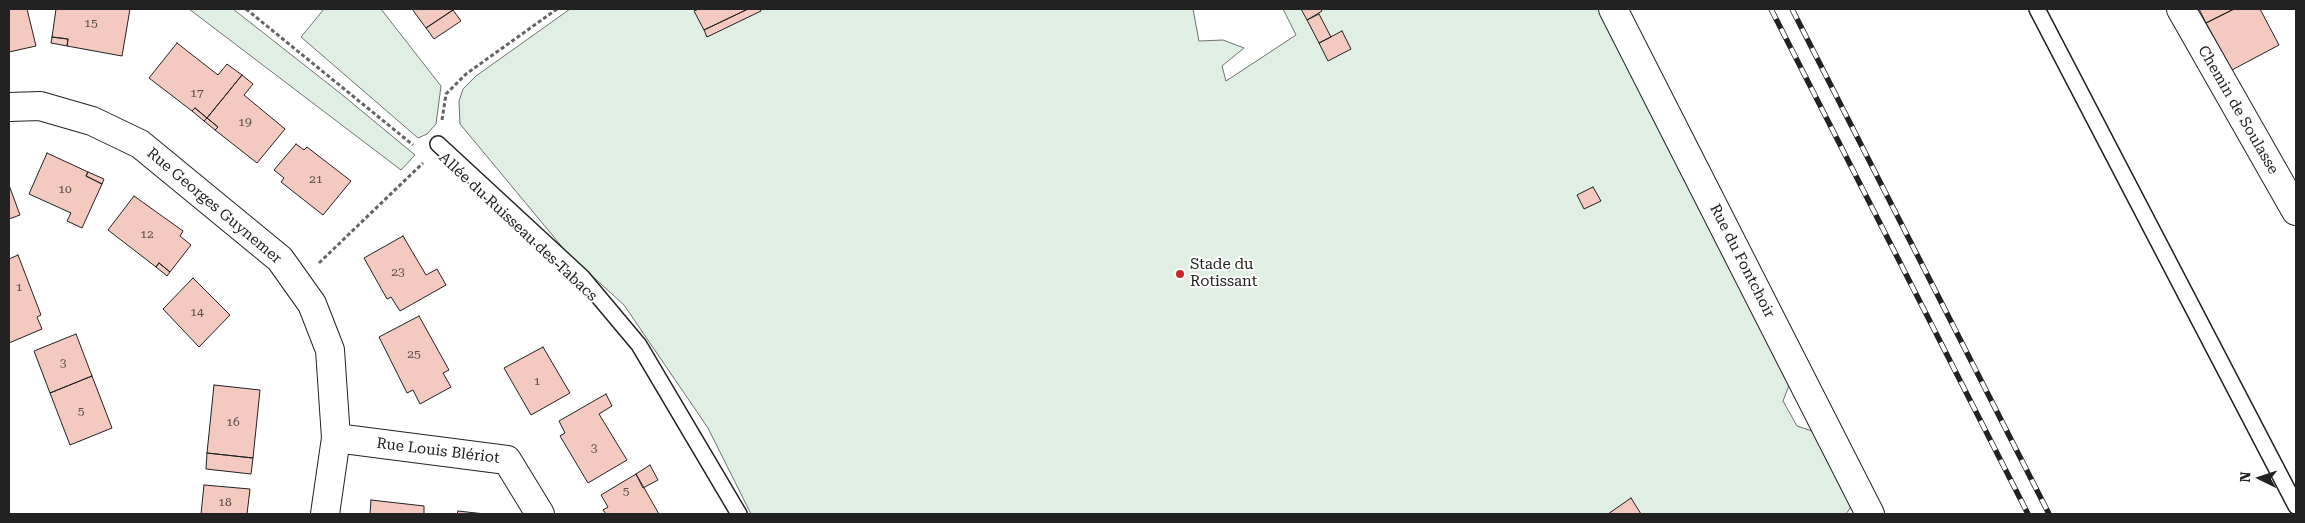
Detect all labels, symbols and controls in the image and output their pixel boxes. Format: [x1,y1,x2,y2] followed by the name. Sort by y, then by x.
[84,16,98,30] house number: 15
[2194,42,2282,178] street label: Chemin de Soulasse
[190,86,204,100] house number: 17
[238,115,252,129] house number: 19
[143,144,285,268] street label: Rue Georges Guynemer
[435,149,601,305] street label: Allée du Ruisseau des Tabacs
[309,172,323,186] house number: 21
[58,182,72,196] house number: 10
[1706,201,1778,321] street label: Rue du Fontchoir
[140,227,154,241] house number: 12
[1190,256,1257,291] place label: Stade du Rotissant
[391,265,405,279] house number: 23
[1174,268,1186,280] marker: Stade du Rotissant
[16,280,22,294] house number: 1
[190,305,204,319] house number: 14
[407,347,421,361] house number: 25
[60,356,66,370] house number: 3
[534,374,540,388] house number: 1
[78,404,84,418] house number: 5
[226,415,240,429] house number: 16
[375,435,501,467] street label: Rue Louis Blériot
[591,441,597,455] house number: 3
[2235,453,2285,503] north arrow
[2237,471,2253,483] text: N
[623,484,629,498] house number: 5
[218,495,232,509] house number: 18

